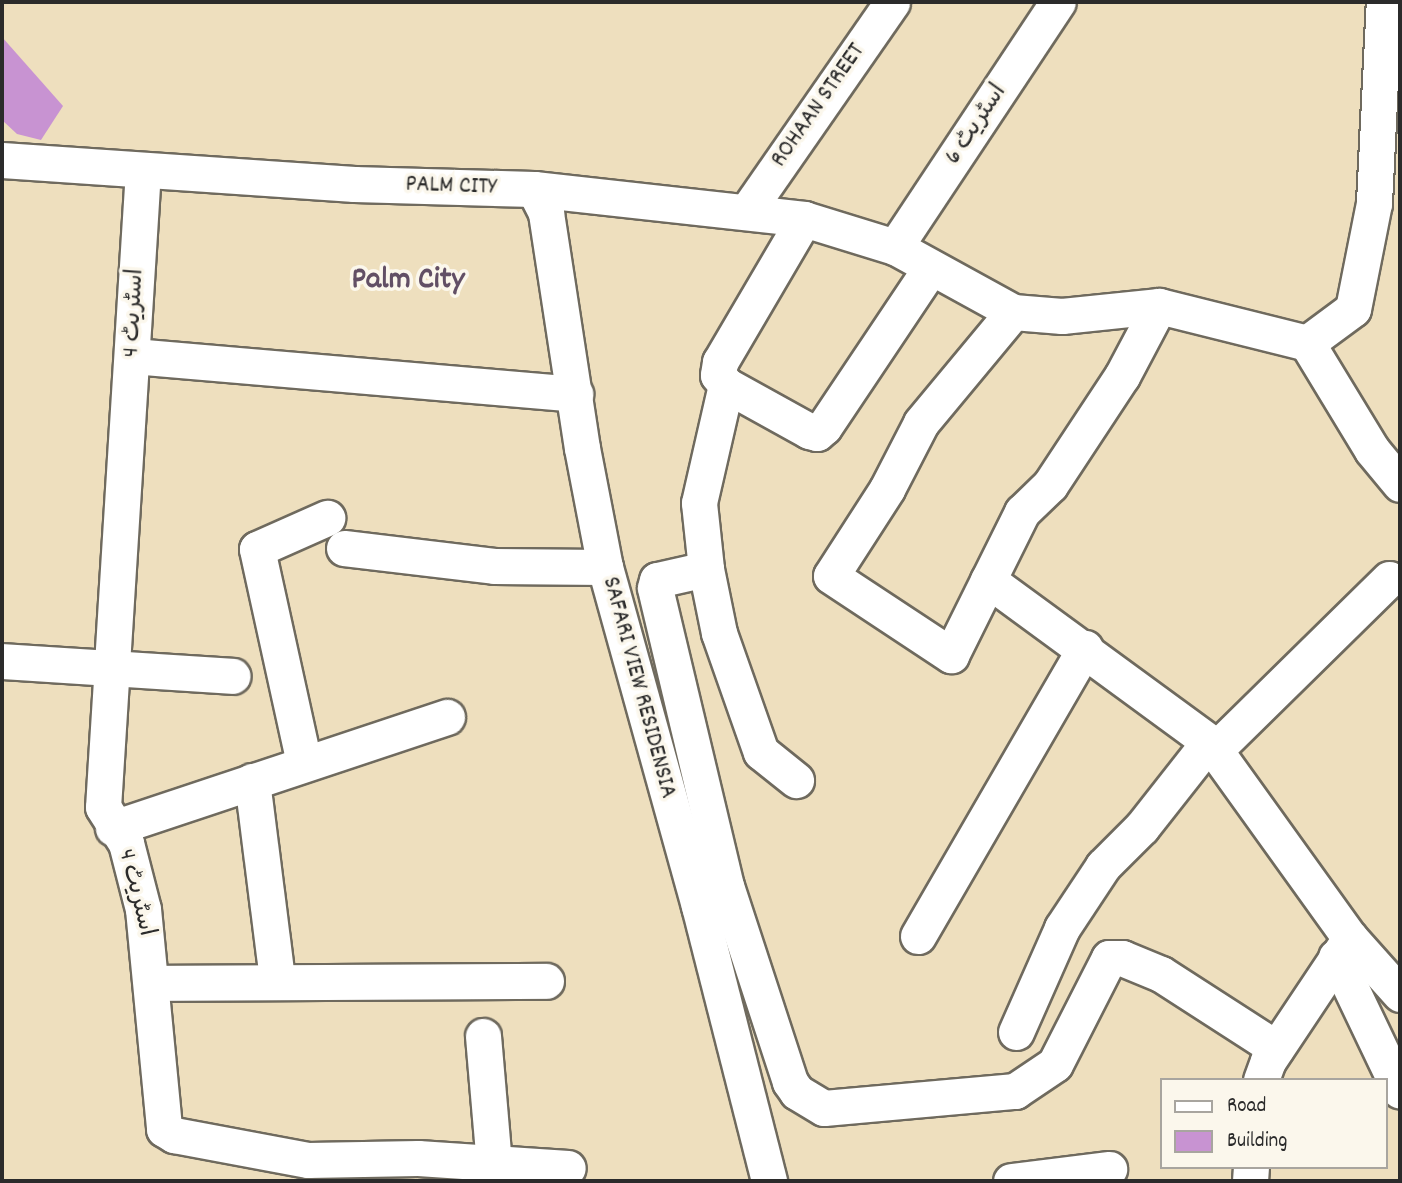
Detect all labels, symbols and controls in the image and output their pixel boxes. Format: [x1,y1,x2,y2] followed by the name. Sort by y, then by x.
[766,39,872,173] street label: ROHAAN STREET
[940,79,1014,171] street label: اسٹریٹ 6
[405,171,497,203] street label: PALM CITY
[352,262,464,300] district label: Palm City
[118,268,152,358] street label: اسٹریٹ 4
[595,574,681,802] street label: SAFARI VIEW RESIDENSIA
[110,846,160,940] street label: اسٹریٹ 4
[1160,1078,1388,1169] legend
[1227,1092,1266,1122] text: Road
[1227,1127,1287,1157] text: Building

